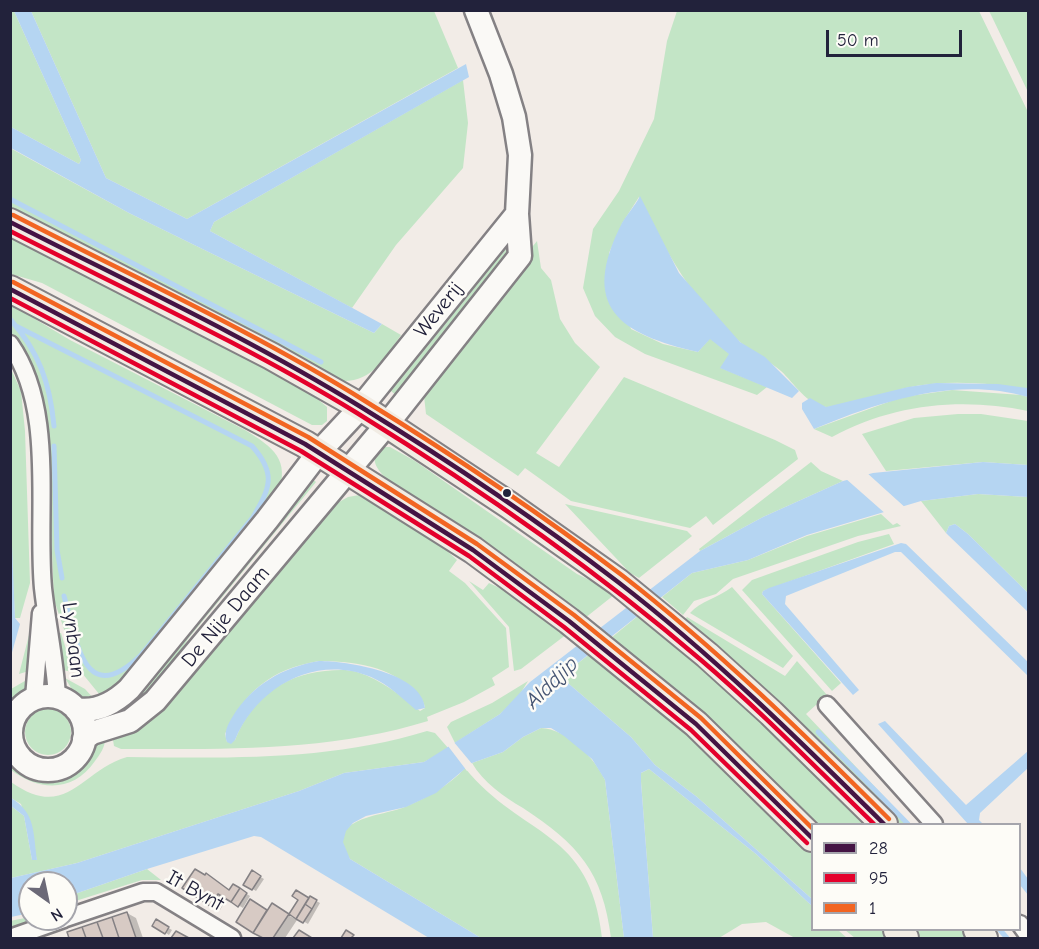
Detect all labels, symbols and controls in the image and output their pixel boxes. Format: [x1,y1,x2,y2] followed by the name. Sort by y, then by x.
[829,18,966,56] scale bar
[837,30,879,51] text: 50 m
[409,277,469,343] street label: Weverij
[501,487,513,499] unlabelled marker
[176,561,276,673] street label: De Nije Daam
[56,601,90,679] street label: Lynbaan
[520,651,584,715] water label: Alddjip
[811,823,1021,931] legend
[869,838,888,859] text: 28
[162,865,228,917] street label: It Bynt
[869,868,888,889] text: 95
[18,871,78,931] north arrow
[869,898,876,919] text: 1
[47,904,66,925] text: N

